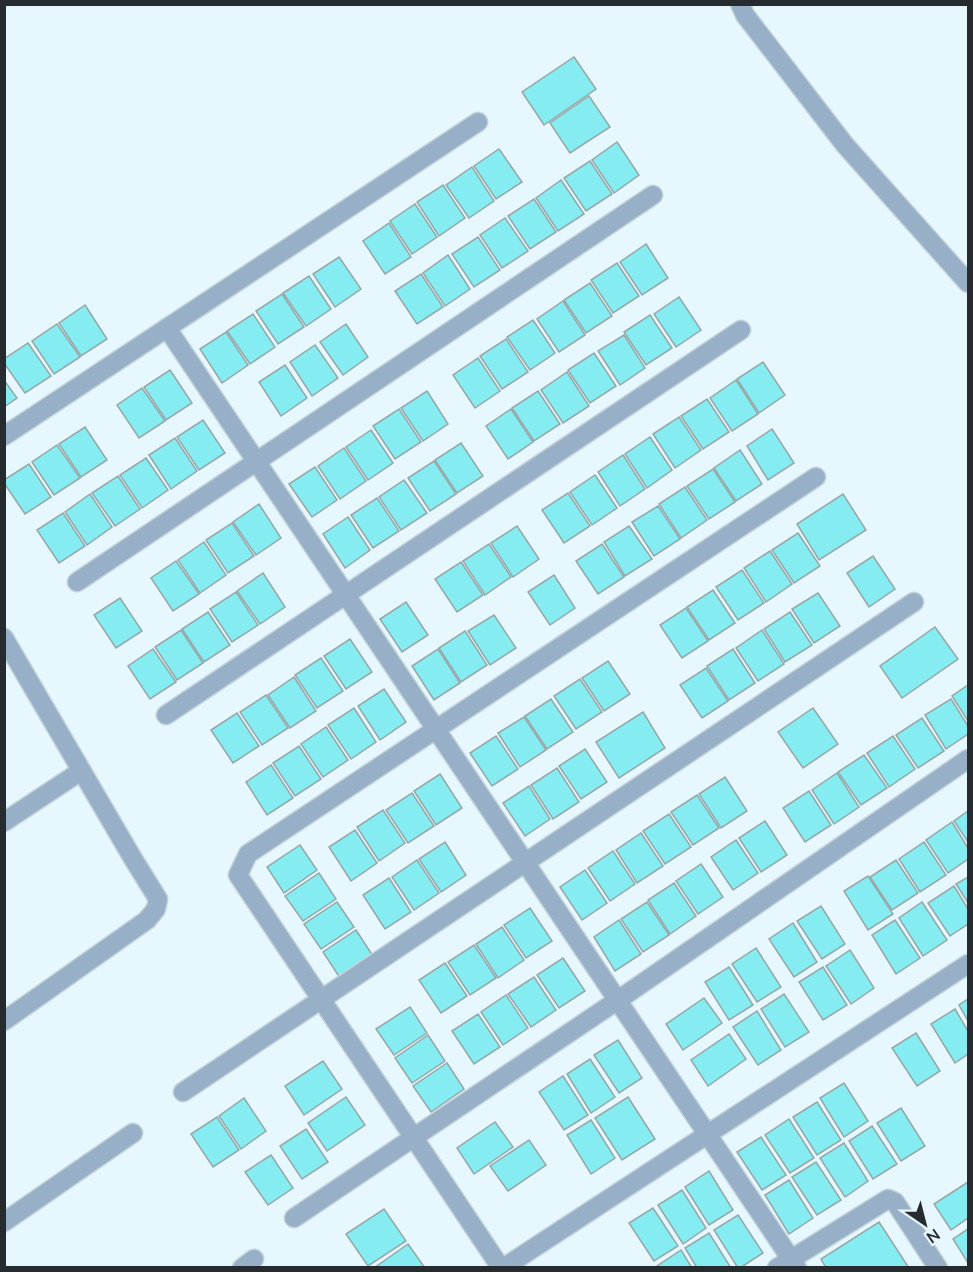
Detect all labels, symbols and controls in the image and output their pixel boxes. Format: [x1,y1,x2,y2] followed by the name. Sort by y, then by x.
[895,1194,955,1254] north arrow
[923,1225,944,1248] text: N

